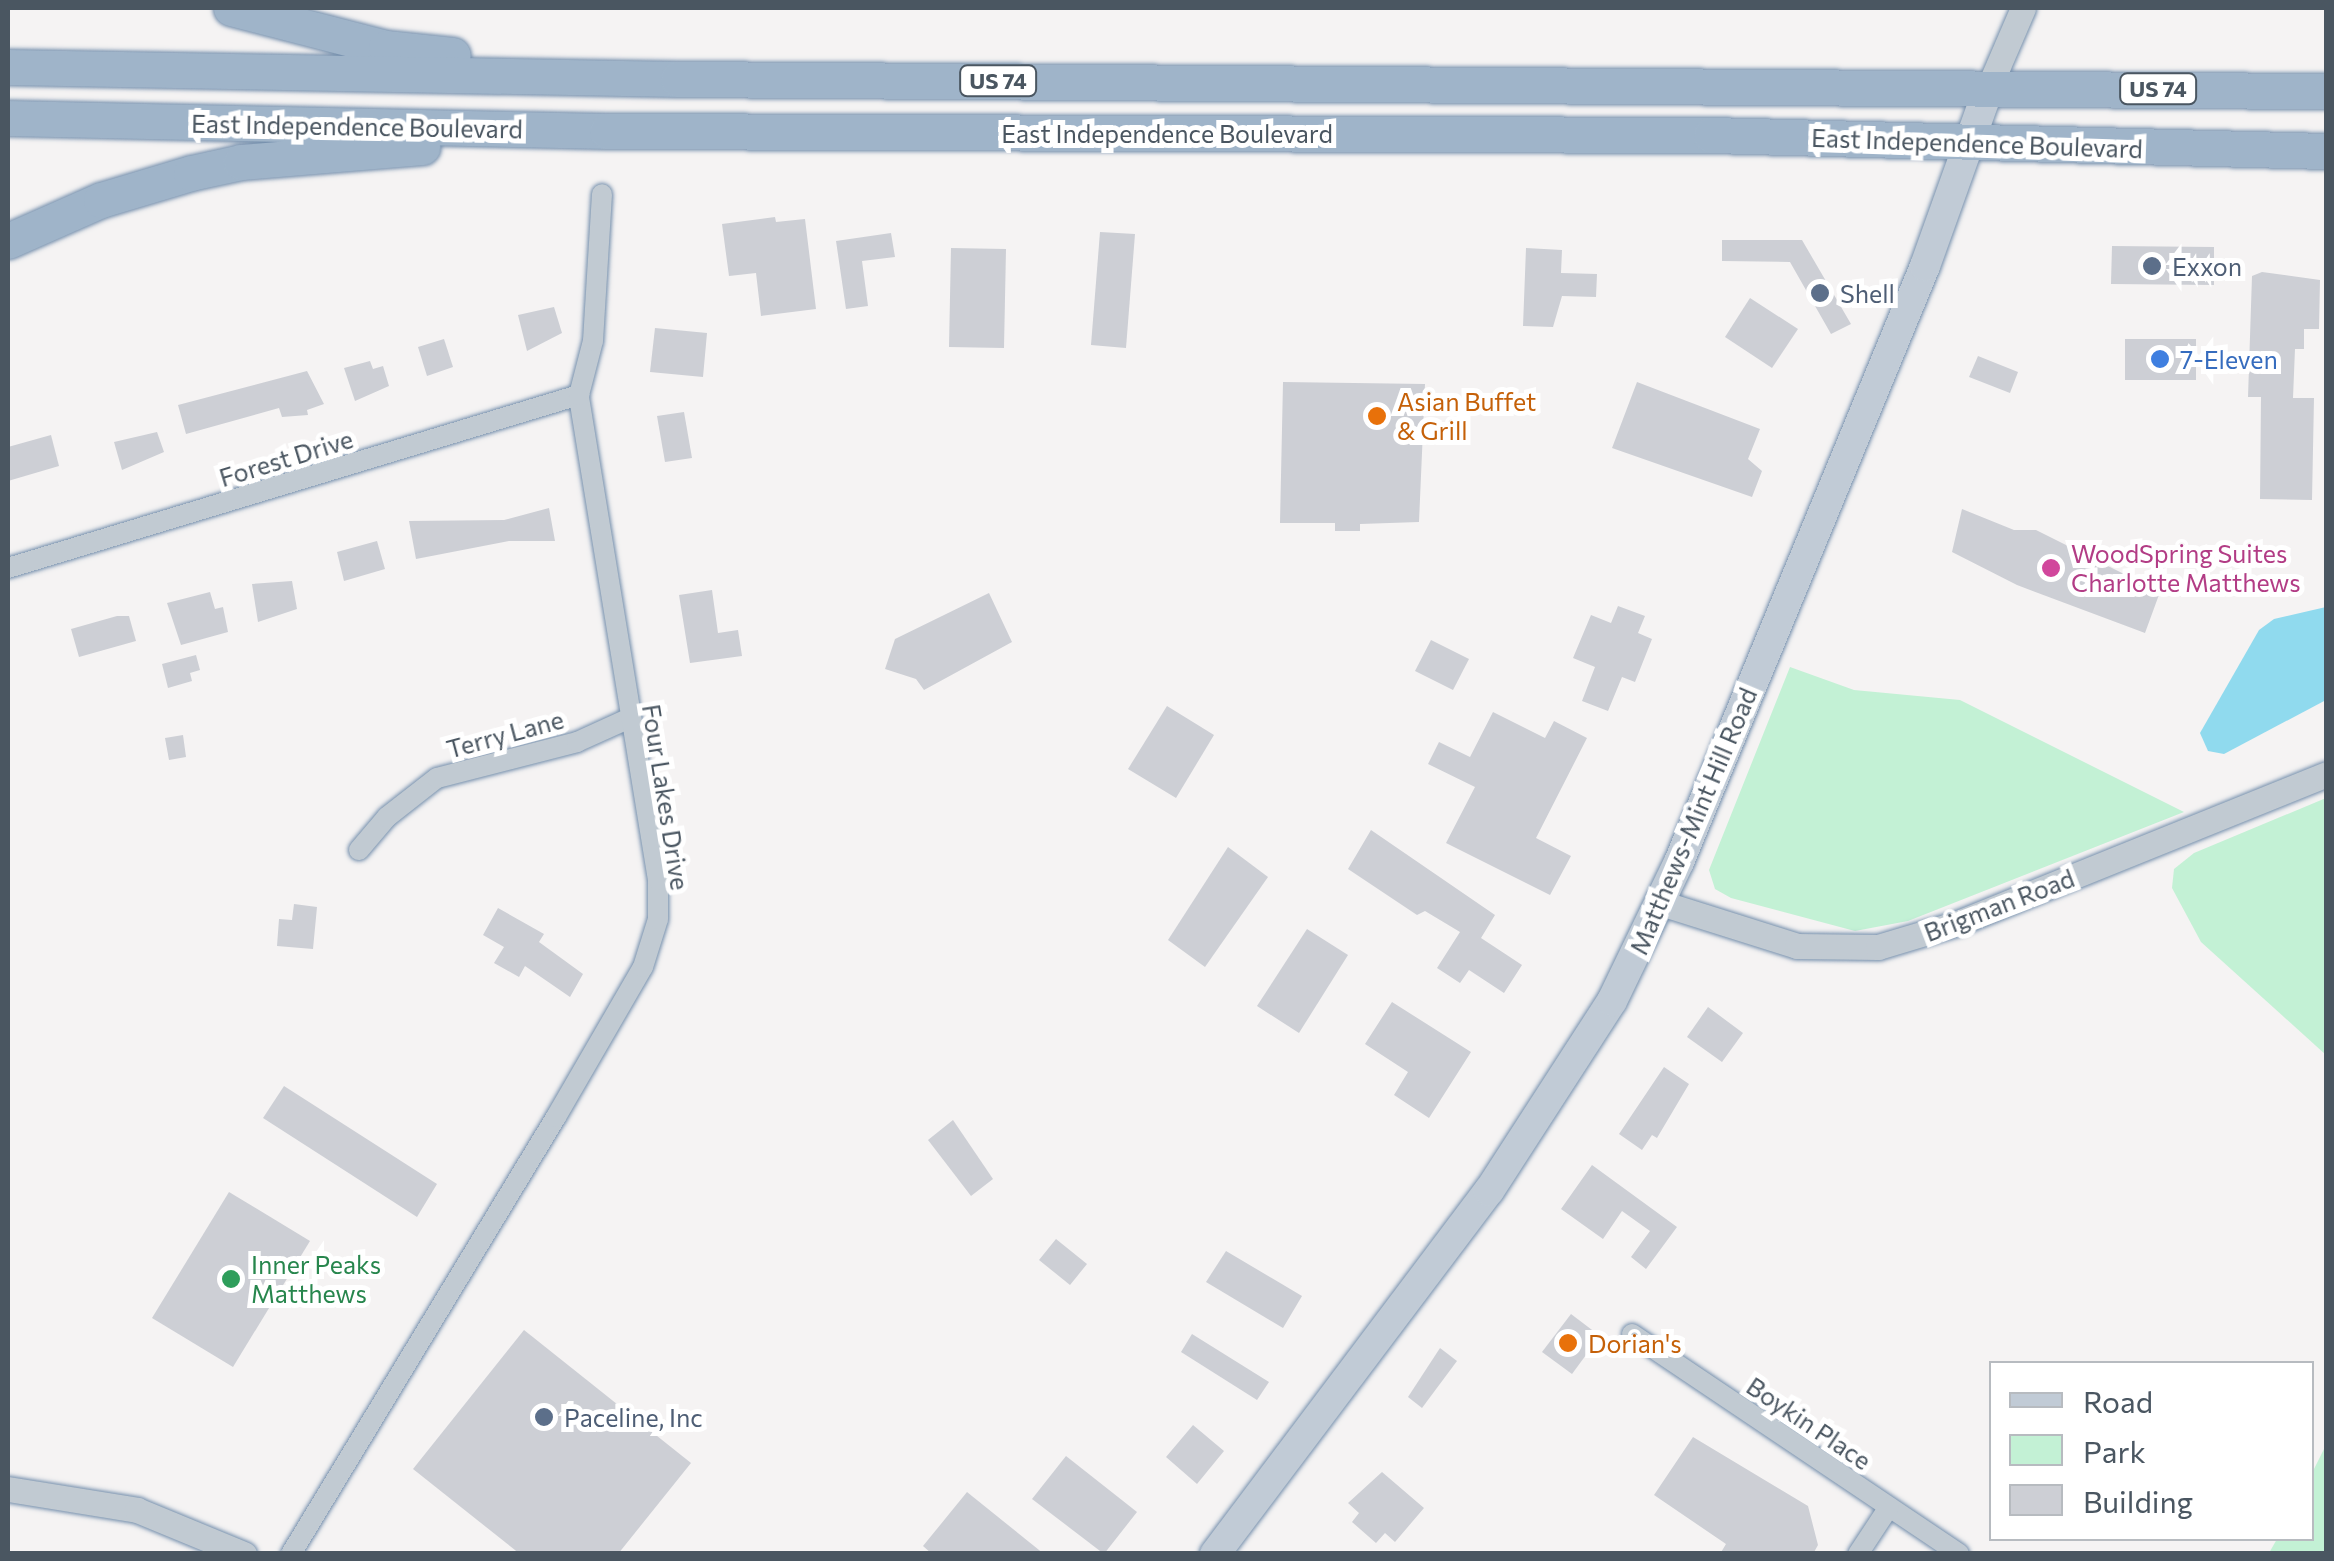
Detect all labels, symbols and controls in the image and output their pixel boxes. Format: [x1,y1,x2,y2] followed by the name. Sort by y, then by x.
[958,64,1038,98] road number: US 74
[2118,72,2198,106] road number: US 74
[191,108,523,144] street label: East Independence Boulevard
[1001,118,1333,148] street label: East Independence Boulevard
[1811,122,2143,164] street label: East Independence Boulevard
[2172,251,2242,281] place label: Exxon
[2141,255,2163,277] marker: Exxon
[1840,278,1895,308] place label: Shell
[1809,282,1831,304] marker: Shell
[2180,344,2278,374] place label: 7-Eleven
[2149,348,2171,370] marker: 7-Eleven
[1397,387,1536,446] place label: Asian Buffet & Grill
[1366,405,1388,427] marker: Asian Buffet & Grill
[216,423,356,493] street label: Forest Drive
[2071,539,2301,598] place label: WoodSpring Suites Charlotte Matthews
[2040,557,2062,579] marker: WoodSpring Suites Charlotte Matthews
[1623,683,1763,959] street label: Matthews-Mint Hill Road
[637,702,695,892] street label: Four Lakes Drive
[443,704,567,764] street label: Terry Lane
[1920,863,2078,947] street label: Brigman Road
[251,1250,381,1309] place label: Inner Peaks Matthews
[220,1268,242,1290] marker: Inner Peaks Matthews
[1588,1328,1682,1358] place label: Dorian's
[1557,1332,1579,1354] marker: Dorian's
[1989,1361,2314,1541] legend
[1741,1370,1877,1476] street label: Boykin Place
[2083,1382,2153,1419] text: Road
[564,1402,703,1432] place label: Paceline, Inc
[533,1406,555,1428] marker: Paceline, Inc
[2083,1432,2146,1469] text: Park
[2083,1482,2193,1519] text: Building

